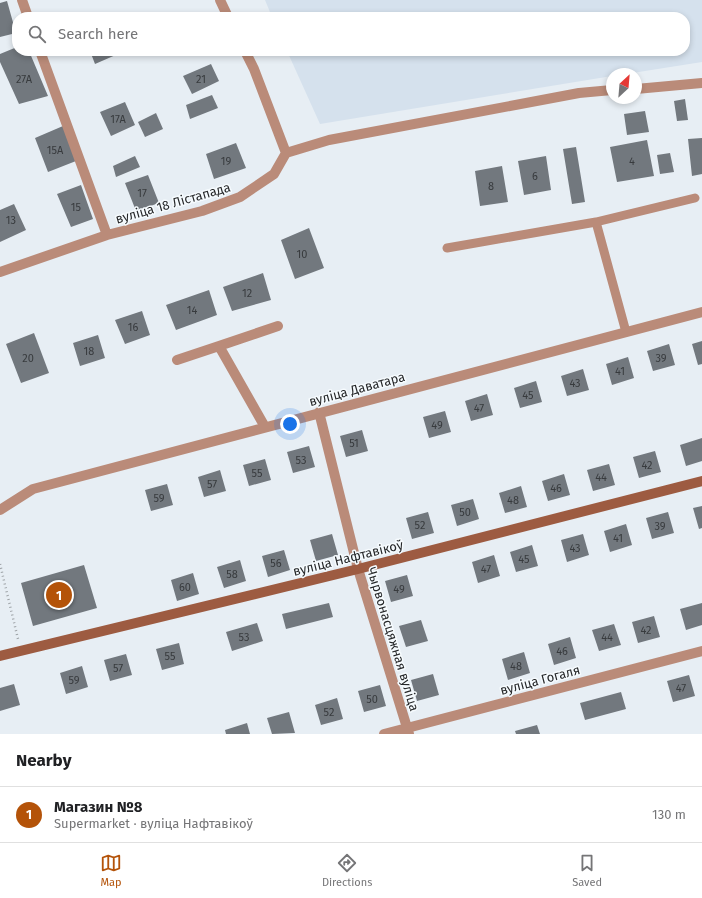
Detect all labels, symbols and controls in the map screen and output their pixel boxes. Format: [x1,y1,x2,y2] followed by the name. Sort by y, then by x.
[12,12,690,56] search box
[26,23,48,45] icon: search
[58,25,138,43] text: Search here
[606,68,642,104] north arrow
[16,73,33,86] house number: 27А
[196,73,206,86] house number: 21
[110,113,127,126] house number: 17А
[47,144,64,157] house number: 15А
[221,155,231,168] house number: 19
[629,155,635,168] house number: 4
[532,170,538,183] house number: 6
[114,179,232,227] street label: вуліца 18 Лістапада
[488,180,494,193] house number: 8
[137,187,147,200] house number: 17
[71,201,82,214] house number: 15
[6,214,16,227] house number: 13
[297,248,307,261] house number: 10
[242,287,252,300] house number: 12
[187,304,197,317] house number: 14
[128,321,138,334] house number: 16
[84,345,94,358] house number: 18
[22,352,34,365] house number: 20
[655,352,667,365] house number: 39
[615,365,625,378] house number: 41
[307,369,407,409] street label: вуліца Даватара
[569,377,581,390] house number: 43
[522,389,534,402] house number: 45
[474,402,484,415] house number: 47
[280,414,300,434] your location
[431,419,443,432] house number: 49
[349,437,359,450] house number: 51
[296,454,306,467] house number: 53
[641,459,653,472] house number: 42
[252,467,263,480] house number: 55
[595,471,607,484] house number: 44
[207,478,217,491] house number: 57
[550,482,562,495] house number: 46
[153,492,165,505] house number: 59
[507,494,519,507] house number: 48
[459,506,471,519] house number: 50
[415,519,425,532] house number: 52
[654,520,666,533] house number: 39
[613,532,623,545] house number: 41
[291,537,405,579] street label: вуліца Нафтавікоў
[569,542,581,555] house number: 43
[518,553,530,566] house number: 45
[270,557,282,570] house number: 56
[481,563,491,576] house number: 47
[364,565,422,713] street label: Чырвонасцяжная вуліца
[226,568,238,581] house number: 58
[46,580,72,610] pin: 1
[179,581,191,594] house number: 60
[393,583,405,596] house number: 49
[640,624,652,637] house number: 42
[239,631,249,644] house number: 53
[601,631,613,644] house number: 44
[556,645,568,658] house number: 46
[165,650,176,663] house number: 55
[510,660,522,673] house number: 48
[113,662,123,675] house number: 57
[498,662,582,698] street label: вуліца Гогаля
[68,674,80,687] house number: 59
[676,682,686,695] house number: 47
[366,693,378,706] house number: 50
[324,706,334,719] house number: 52
[16,750,71,771] text: Nearby
[54,798,143,816] text: Магазин №8
[26,807,32,822] text: 1
[652,807,686,822] text: 130 m
[54,816,253,831] text: Supermarket · вуліца Нафтавікоў
[100,852,122,889] tab: Map
[322,852,372,889] tab: Directions
[572,852,602,889] tab: Saved

